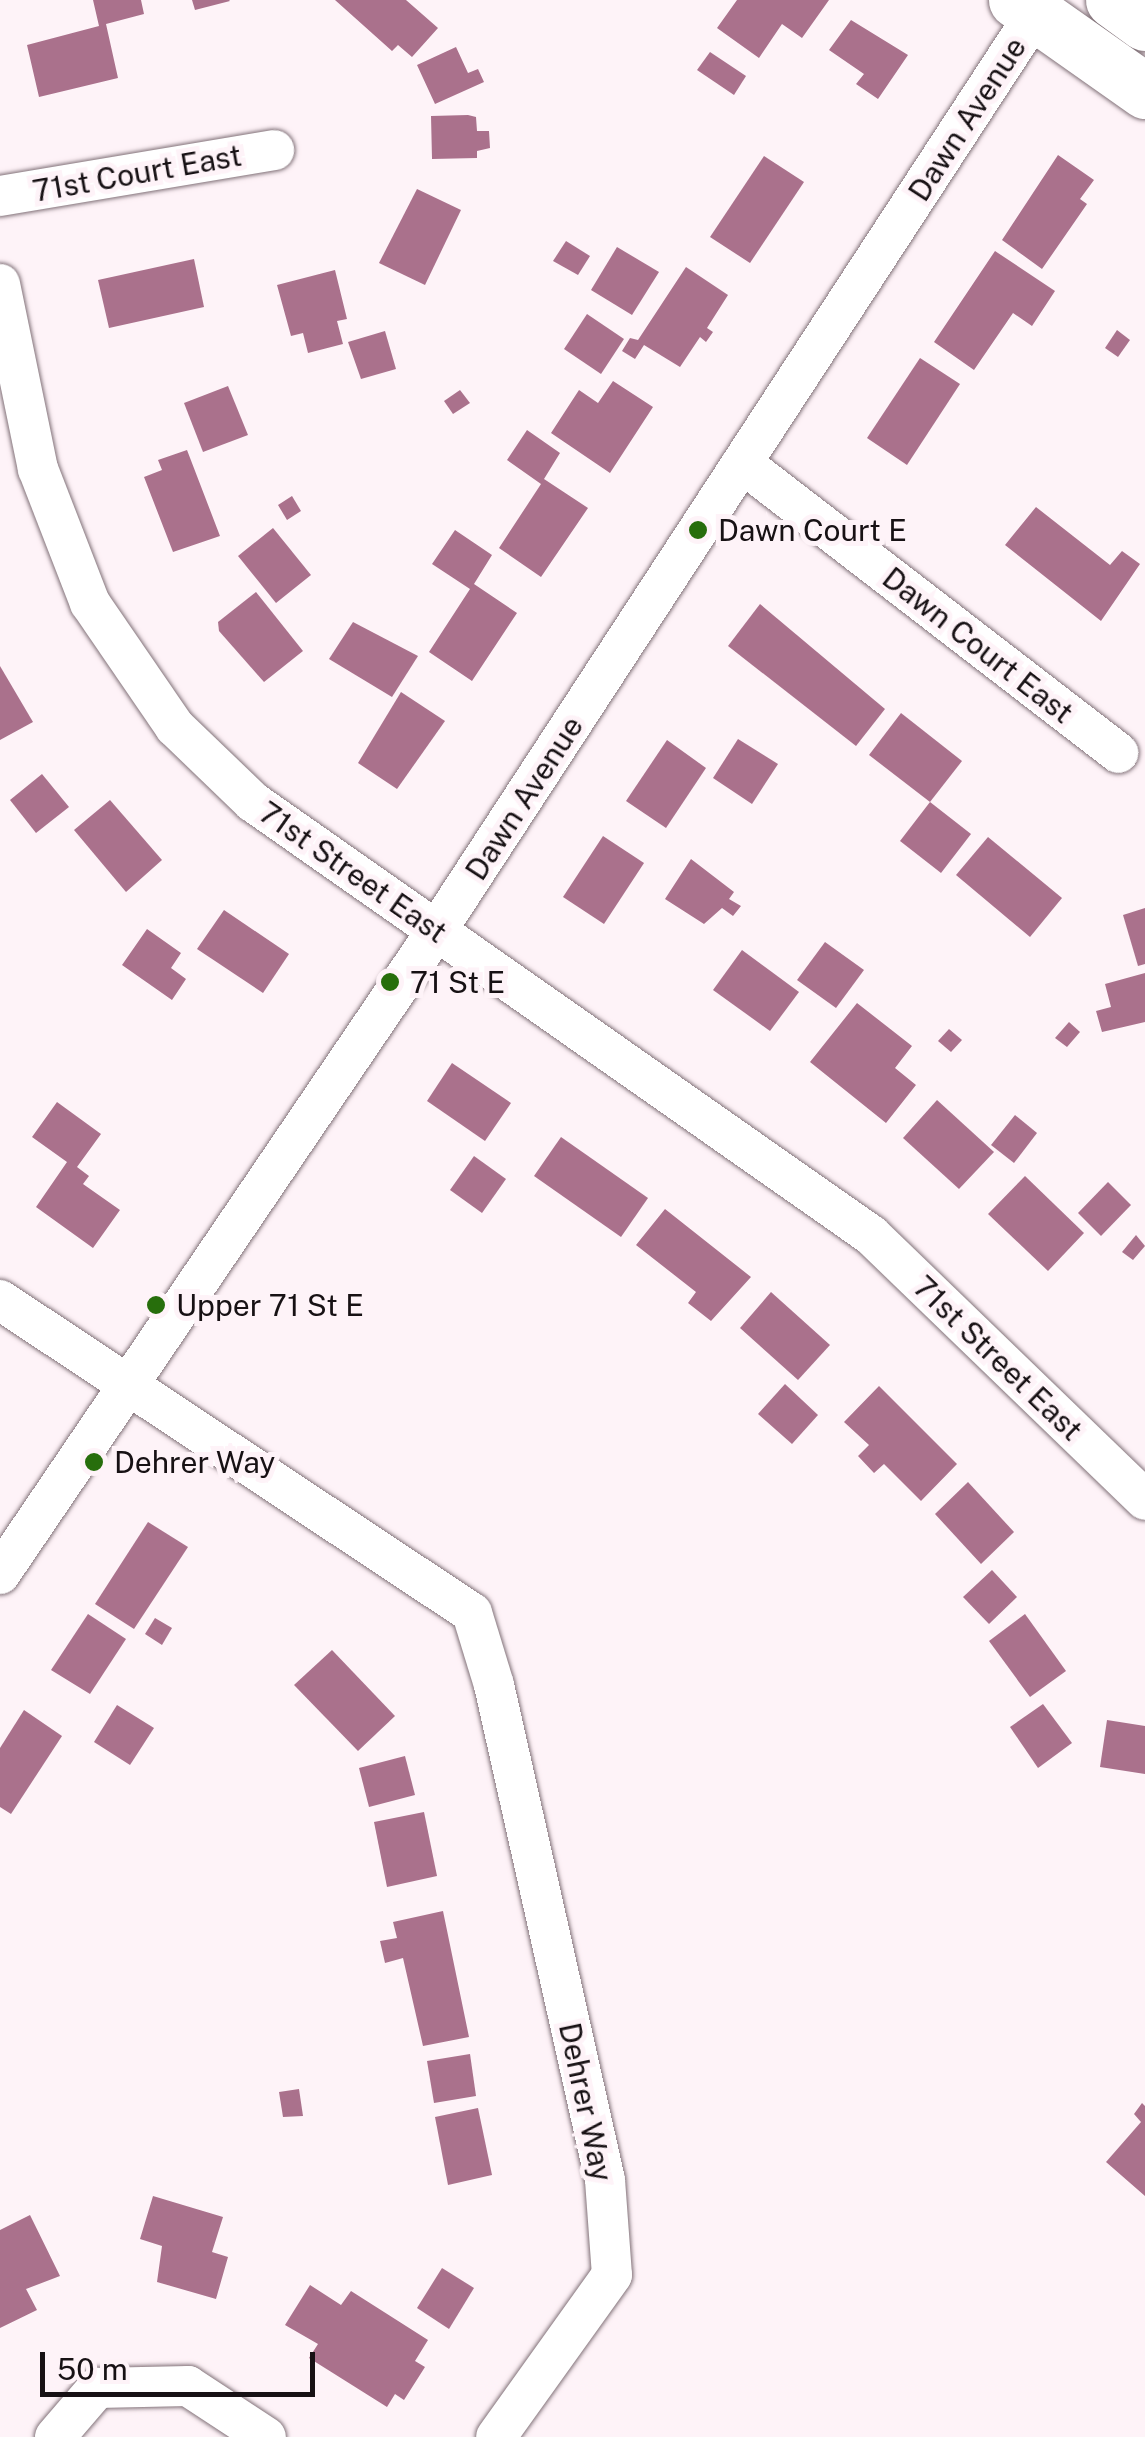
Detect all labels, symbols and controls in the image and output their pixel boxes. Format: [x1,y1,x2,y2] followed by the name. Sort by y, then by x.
[901,30,1033,208] street label: Dawn Avenue
[30,137,244,209] street label: 71st Court East
[718,512,907,548] place label: Dawn Court E
[687,519,709,541] marker: Dawn Court E
[876,560,1080,730] street label: Dawn Court East
[458,709,590,887] street label: Dawn Avenue
[252,794,454,950] street label: 71st Street East
[410,964,505,1000] place label: 71 St E
[379,971,401,993] marker: 71 St E
[906,1268,1090,1448] street label: 71st Street East
[176,1287,364,1323] place label: Upper 71 St E
[145,1294,167,1316] marker: Upper 71 St E
[114,1444,276,1480] place label: Dehrer Way
[83,1451,105,1473] marker: Dehrer Way
[552,2019,620,2185] street label: Dehrer Way
[45,2332,320,2394] scale bar
[57,2351,128,2387] text: 50 m

